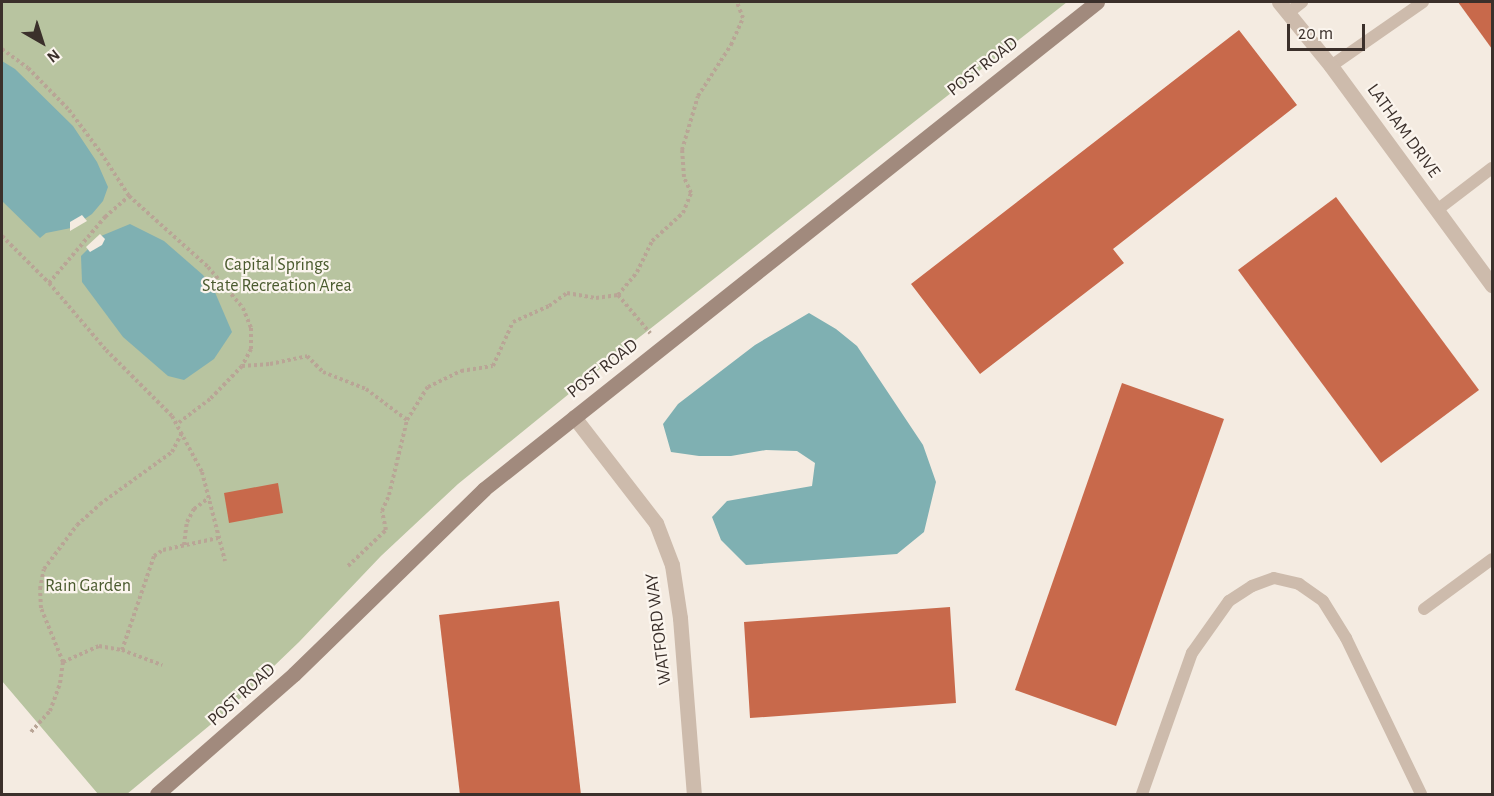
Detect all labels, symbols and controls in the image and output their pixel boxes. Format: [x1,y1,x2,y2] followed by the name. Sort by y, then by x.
[12,12,72,72] north arrow
[1290,12,1368,50] scale bar
[1298,25,1333,43] text: 20 m
[943,33,1023,101] street label: POST ROAD
[44,46,63,66] text: N
[1362,80,1444,182] street label: LATHAM DRIVE
[202,255,352,298] park label: Capital Springs State Recreation Area
[563,335,643,403] street label: POST ROAD
[641,572,677,686] street label: WATFORD WAY
[45,575,131,597] park label: Rain Garden
[204,659,280,731] street label: POST ROAD

